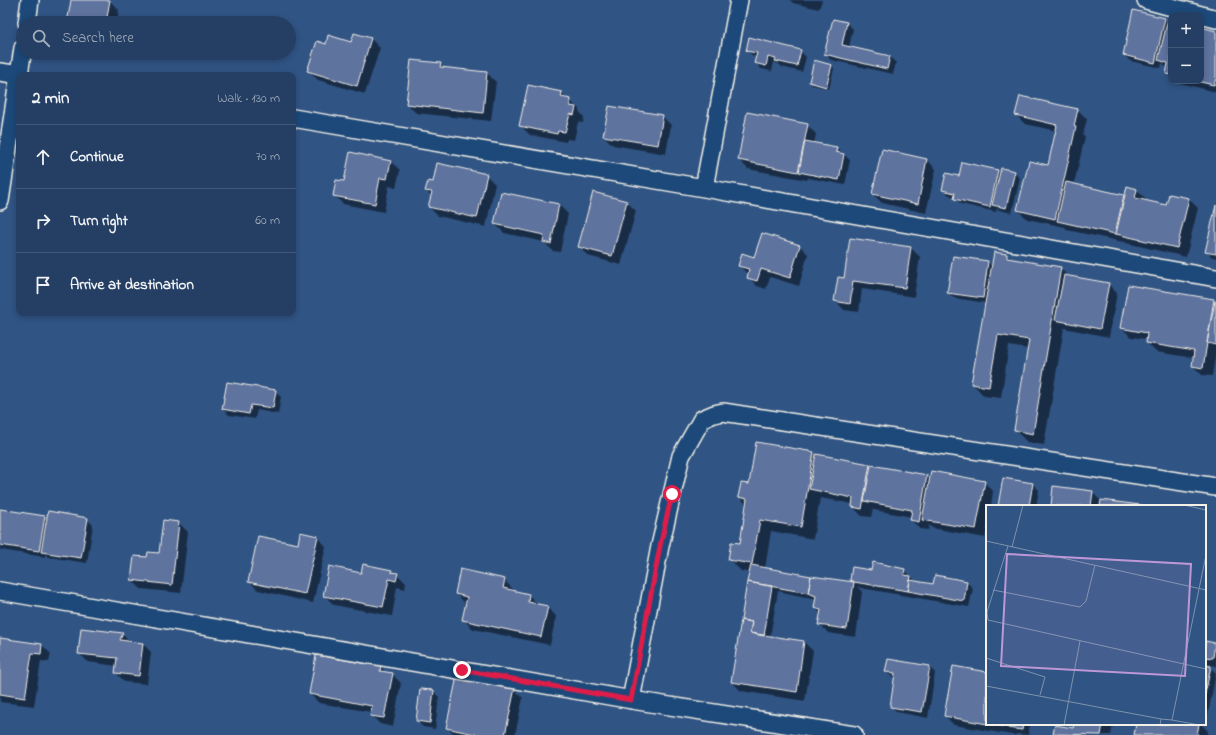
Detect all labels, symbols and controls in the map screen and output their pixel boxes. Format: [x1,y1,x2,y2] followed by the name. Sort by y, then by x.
[1168,12,1204,84] map controls
[1168,12,1204,48] button: +
[16,16,296,60] search box
[30,27,52,49] icon: search
[62,27,134,49] text: Search here
[1168,48,1204,84] button: −
[32,86,69,111] text: 2 min
[217,89,280,108] text: Walk · 130 m
[32,146,54,168] icon: ahead
[70,146,124,168] text: Continue
[256,147,280,166] text: 70 m
[32,210,54,232] icon: right
[70,210,128,232] text: Turn right
[255,211,280,230] text: 60 m
[32,274,54,296] icon: arrive
[70,274,194,296] text: Arrive at destination
[663,485,681,503] route start
[986,505,1206,725] inset map
[453,661,471,679] route end

